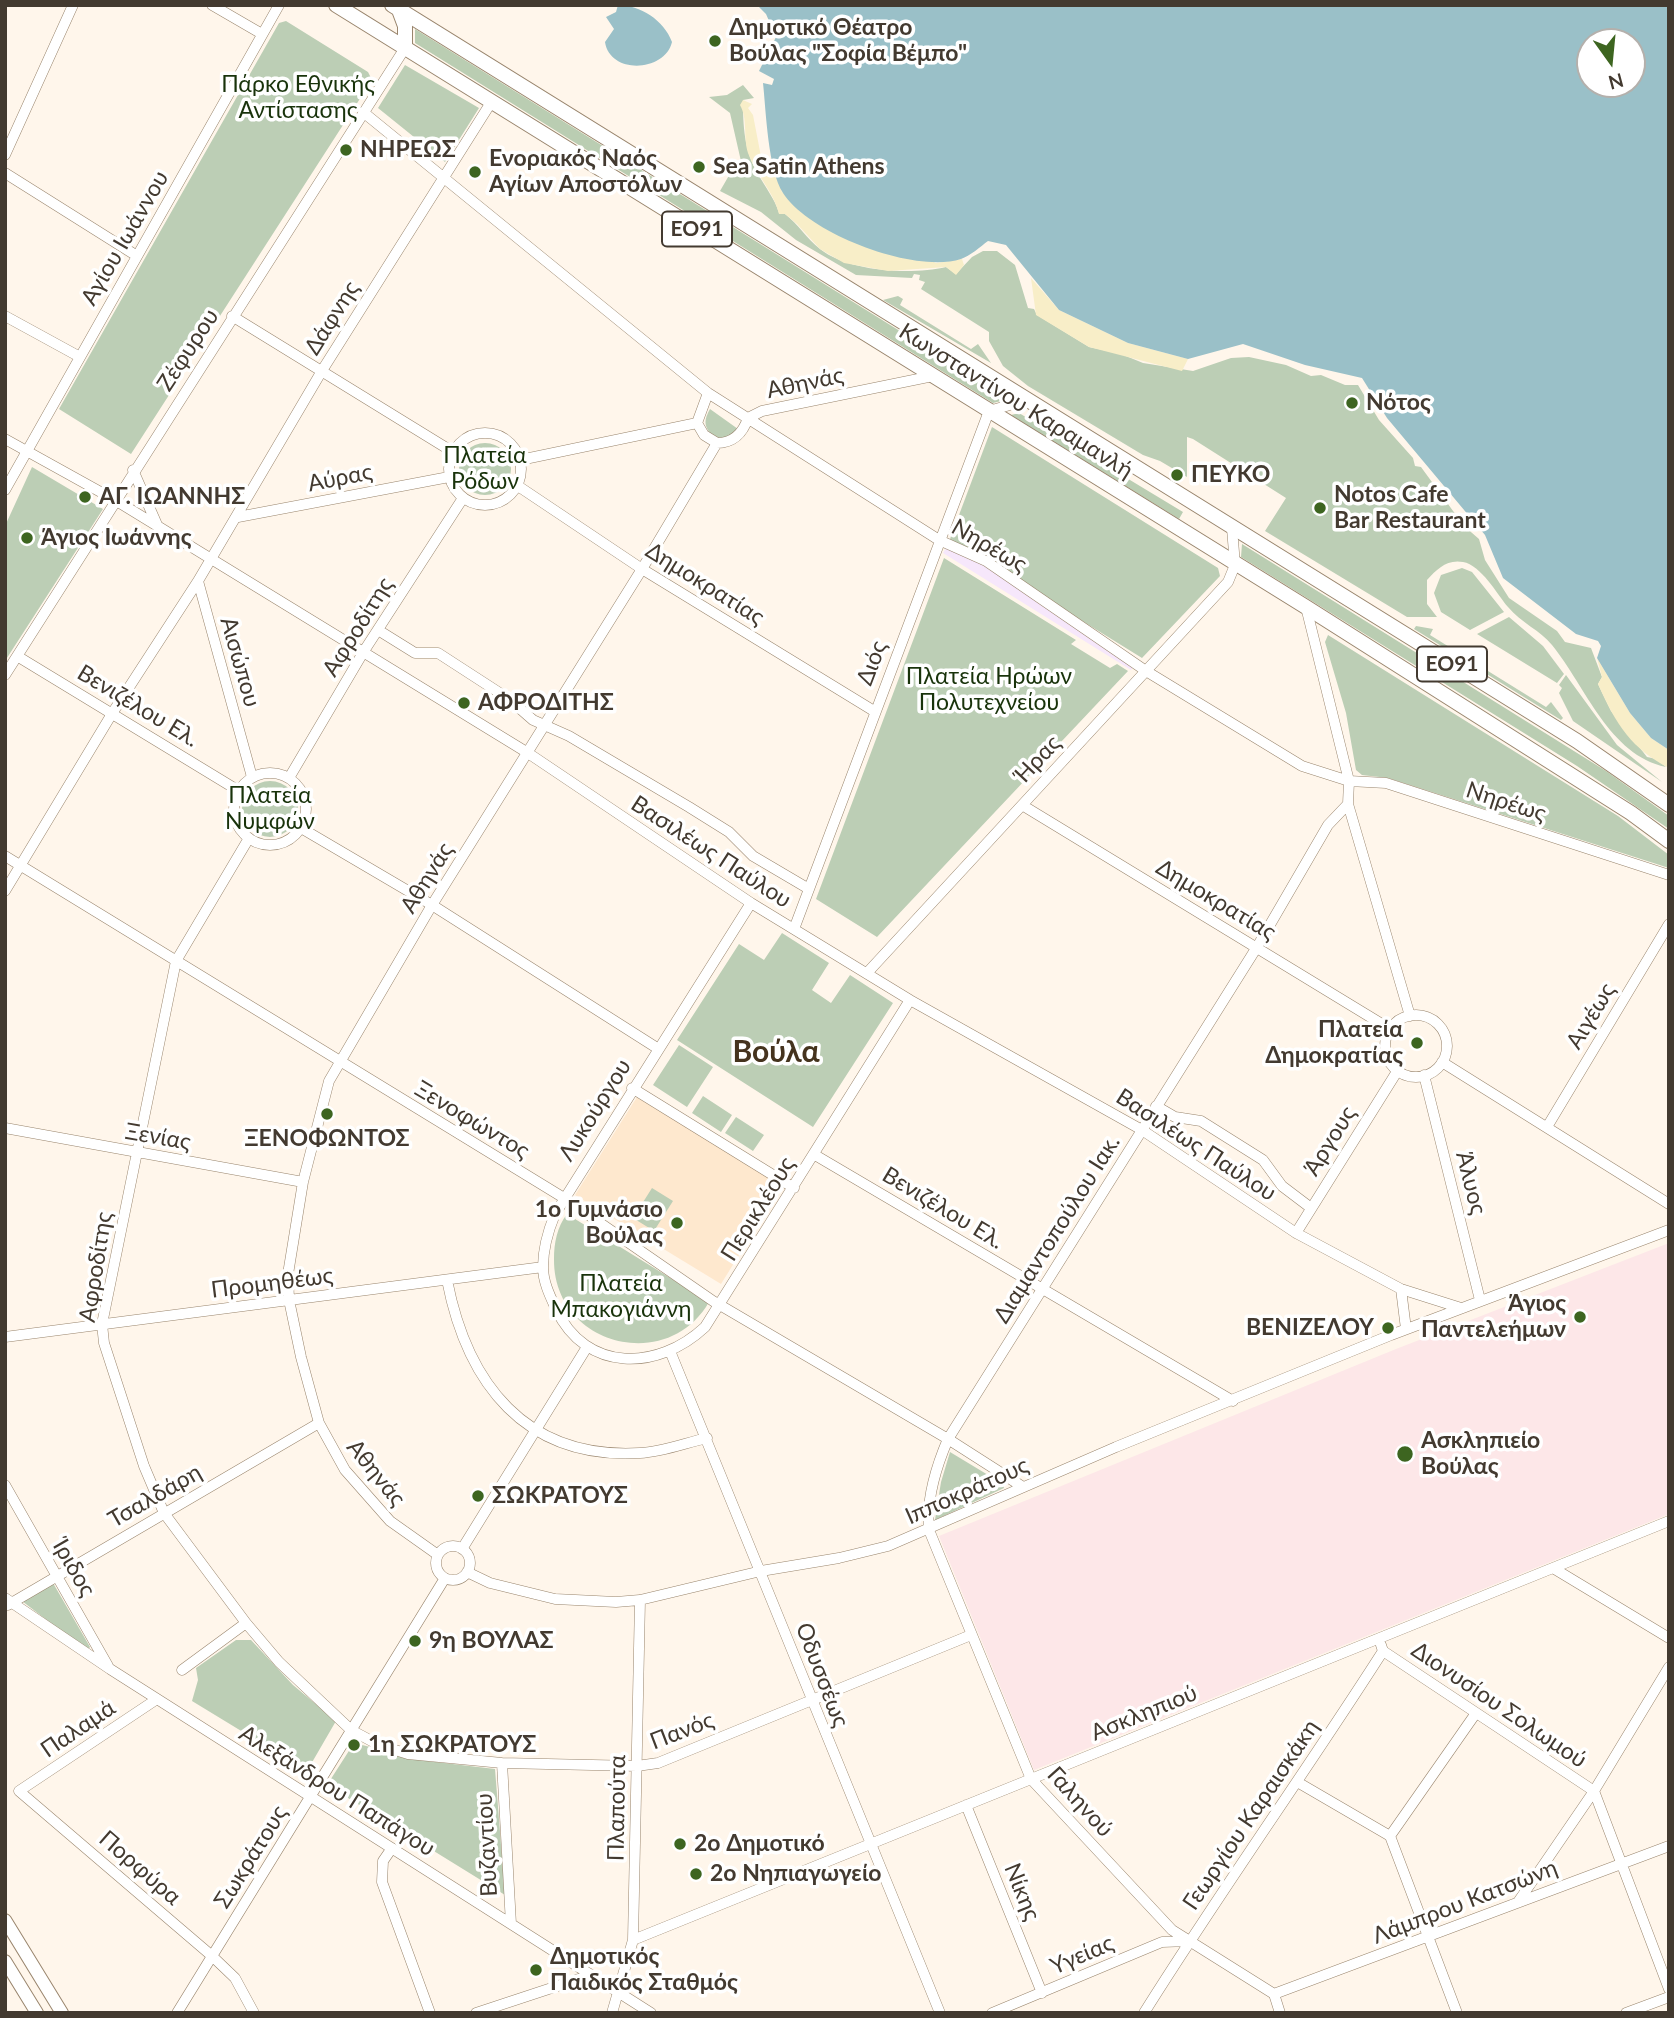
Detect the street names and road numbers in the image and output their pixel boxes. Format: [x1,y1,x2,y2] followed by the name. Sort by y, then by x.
[75,166,175,310] street label: Αγίου Ιωάννου
[662,212,732,246] road number: ΕΟ91
[299,276,365,360] street label: Δάφνης
[151,304,225,396] street label: Ζέφυρου
[894,318,1138,484] street label: Κωνσταντίνου Καραμανλή
[764,361,846,405] street label: Αθηνάς
[305,458,375,498] street label: Αύρας
[946,513,1032,579] street label: Νηρέως
[641,537,769,631] street label: Δημοκρατίας
[317,572,399,682] street label: Αφροδίτης
[214,614,266,710] street label: Αισώπου
[851,637,893,689] street label: Διός
[1417,646,1487,682] road number: ΕΟ91
[72,659,204,753] street label: Βενιζέλου Ελ.
[1009,730,1067,788] street label: Ήρας
[1463,776,1549,828] street label: Νηρέως
[626,790,796,914] street label: Βασιλέως Παύλου
[395,838,459,918] street label: Αθηνάς
[1151,854,1281,946] street label: Δημοκρατίας
[1561,978,1621,1054] street label: Αιγέως
[553,1054,637,1166] street label: Λυκούργου
[410,1075,534,1165] street label: Ξενοφώντος
[1111,1083,1281,1207] street label: Βασιλέως Παύλου
[1298,1101,1362,1181] street label: Άργους
[123,1118,193,1156] street label: Ξενίας
[988,1130,1126,1328] street label: Διαμαντοπούλου Ιακ.
[1450,1149,1492,1217] street label: Άλυος
[715,1152,801,1266] street label: Περικλέους
[877,1161,1009,1255] street label: Βενιζέλου Ελ.
[74,1210,118,1324] street label: Αφροδίτης
[209,1262,335,1304] street label: Προμηθέως
[341,1434,411,1512] street label: Αθηνάς
[901,1452,1033,1530] street label: Ιπποκράτους
[104,1458,206,1534] street label: Τσαλδάρη
[47,1534,101,1602] street label: Ίριδος
[789,1619,855,1731] street label: Οδυσσέως
[1406,1636,1592,1774] street label: Διονυσίου Σολωμού
[1087,1679,1201,1747] street label: Ασκληπιού
[36,1694,120,1764] street label: Παλαμά
[646,1706,718,1756] street label: Πανός
[1177,1715,1325,1915] street label: Γεωργίου Καραισκάκη
[234,1720,440,1862] street label: Αλεξάνδρου Παπάγου
[602,1755,632,1861] street label: Πλαπούτα
[1041,1761,1119,1843] street label: Γαληνού
[471,1793,503,1897] street label: Βυζαντίου
[209,1801,293,1913] street label: Σωκράτους
[93,1825,187,1911] street label: Πορφύρα
[1369,1854,1561,1950] street label: Λάμπρου Κατσώνη
[998,1859,1046,1925] street label: Νίκης
[1046,1929,1118,1981] street label: Υγείας

